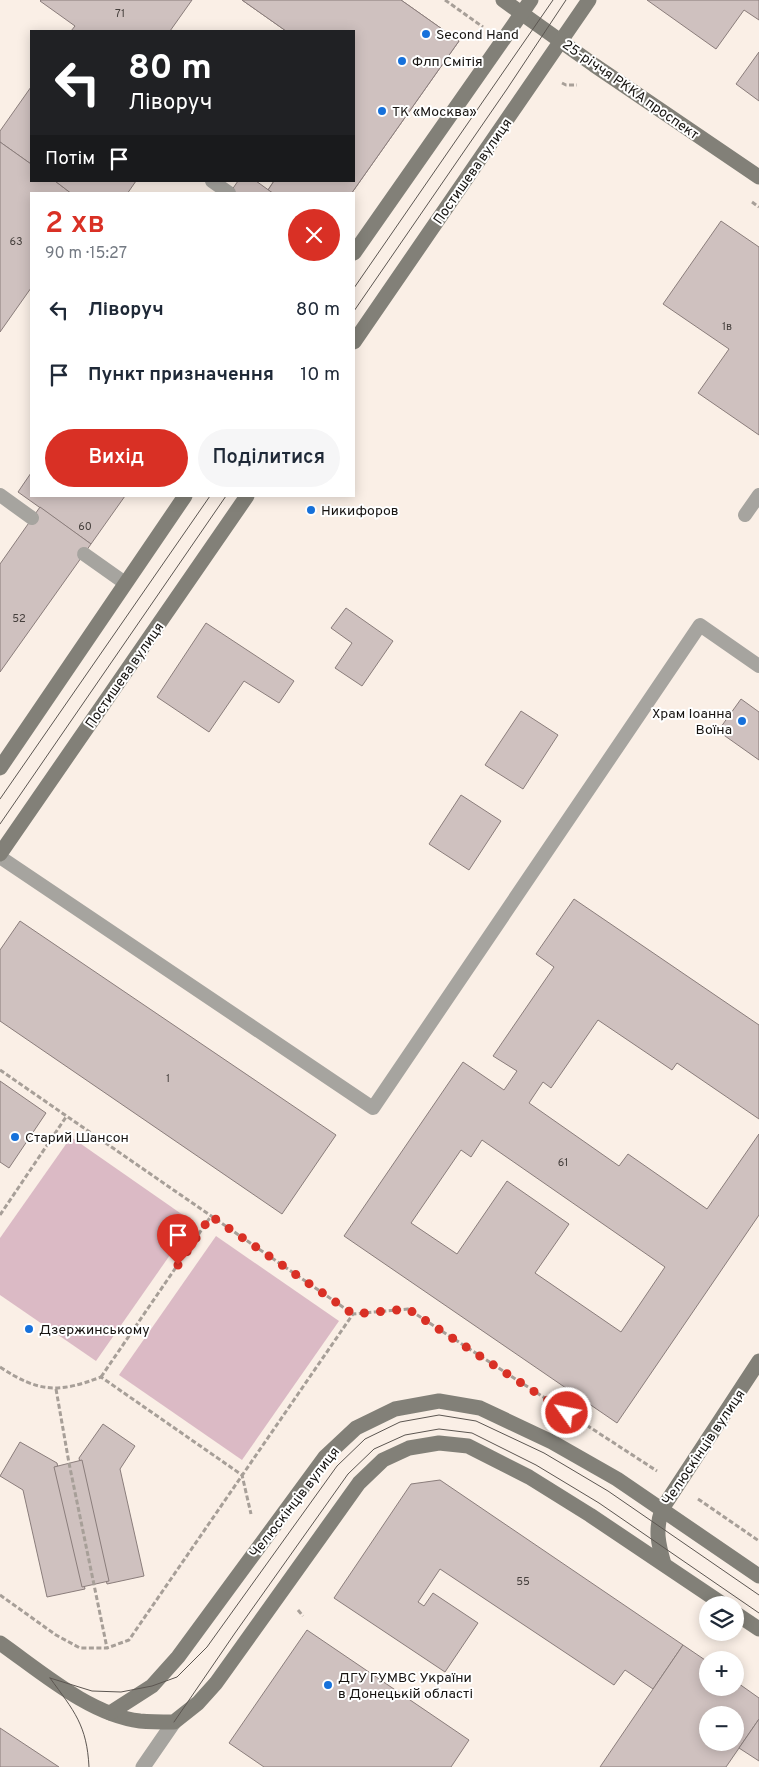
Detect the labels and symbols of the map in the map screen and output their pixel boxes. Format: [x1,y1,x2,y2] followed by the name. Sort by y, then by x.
[115,7,125,21] house number: 71
[436,27,519,44] place label: Second Hand
[420,28,432,40] marker: Second Hand
[559,37,702,144] street label: 25-річчя РККА проспект
[412,54,483,71] place label: Флп Смітія
[396,55,408,67] marker: Флп Смітія
[392,104,477,121] place label: ТК «Москва»
[376,105,388,117] marker: ТК «Москва»
[430,116,516,228] street label: Постишева вулиця
[9,235,23,249] house number: 63
[722,320,732,334] house number: 1в
[321,503,399,520] place label: Никифоров
[305,504,317,516] marker: Никифоров
[78,520,92,534] house number: 60
[12,612,26,626] house number: 52
[82,620,168,732] street label: Постишева вулиця
[652,706,732,739] place label: Храм Іоанна Воїна
[736,715,748,727] marker: Храм Іоанна Воїна
[166,1072,170,1086] house number: 1
[25,1130,129,1147] place label: Старий Шансон
[9,1131,21,1143] marker: Старий Шансон
[558,1156,568,1170] house number: 61
[157,1214,199,1265] pin
[39,1322,150,1339] place label: Дзержинському
[23,1323,35,1335] marker: Дзержинському
[540,1386,592,1438] position arrow
[659,1387,749,1509] street label: Челюскінців вулиця
[247,1444,344,1562] street label: Челюскінців вулиця
[516,1575,530,1589] house number: 55
[338,1670,473,1703] place label: ДГУ ГУМВС України в Донецькій області
[322,1679,334,1691] marker: ДГУ ГУМВС України в Донецькій області

